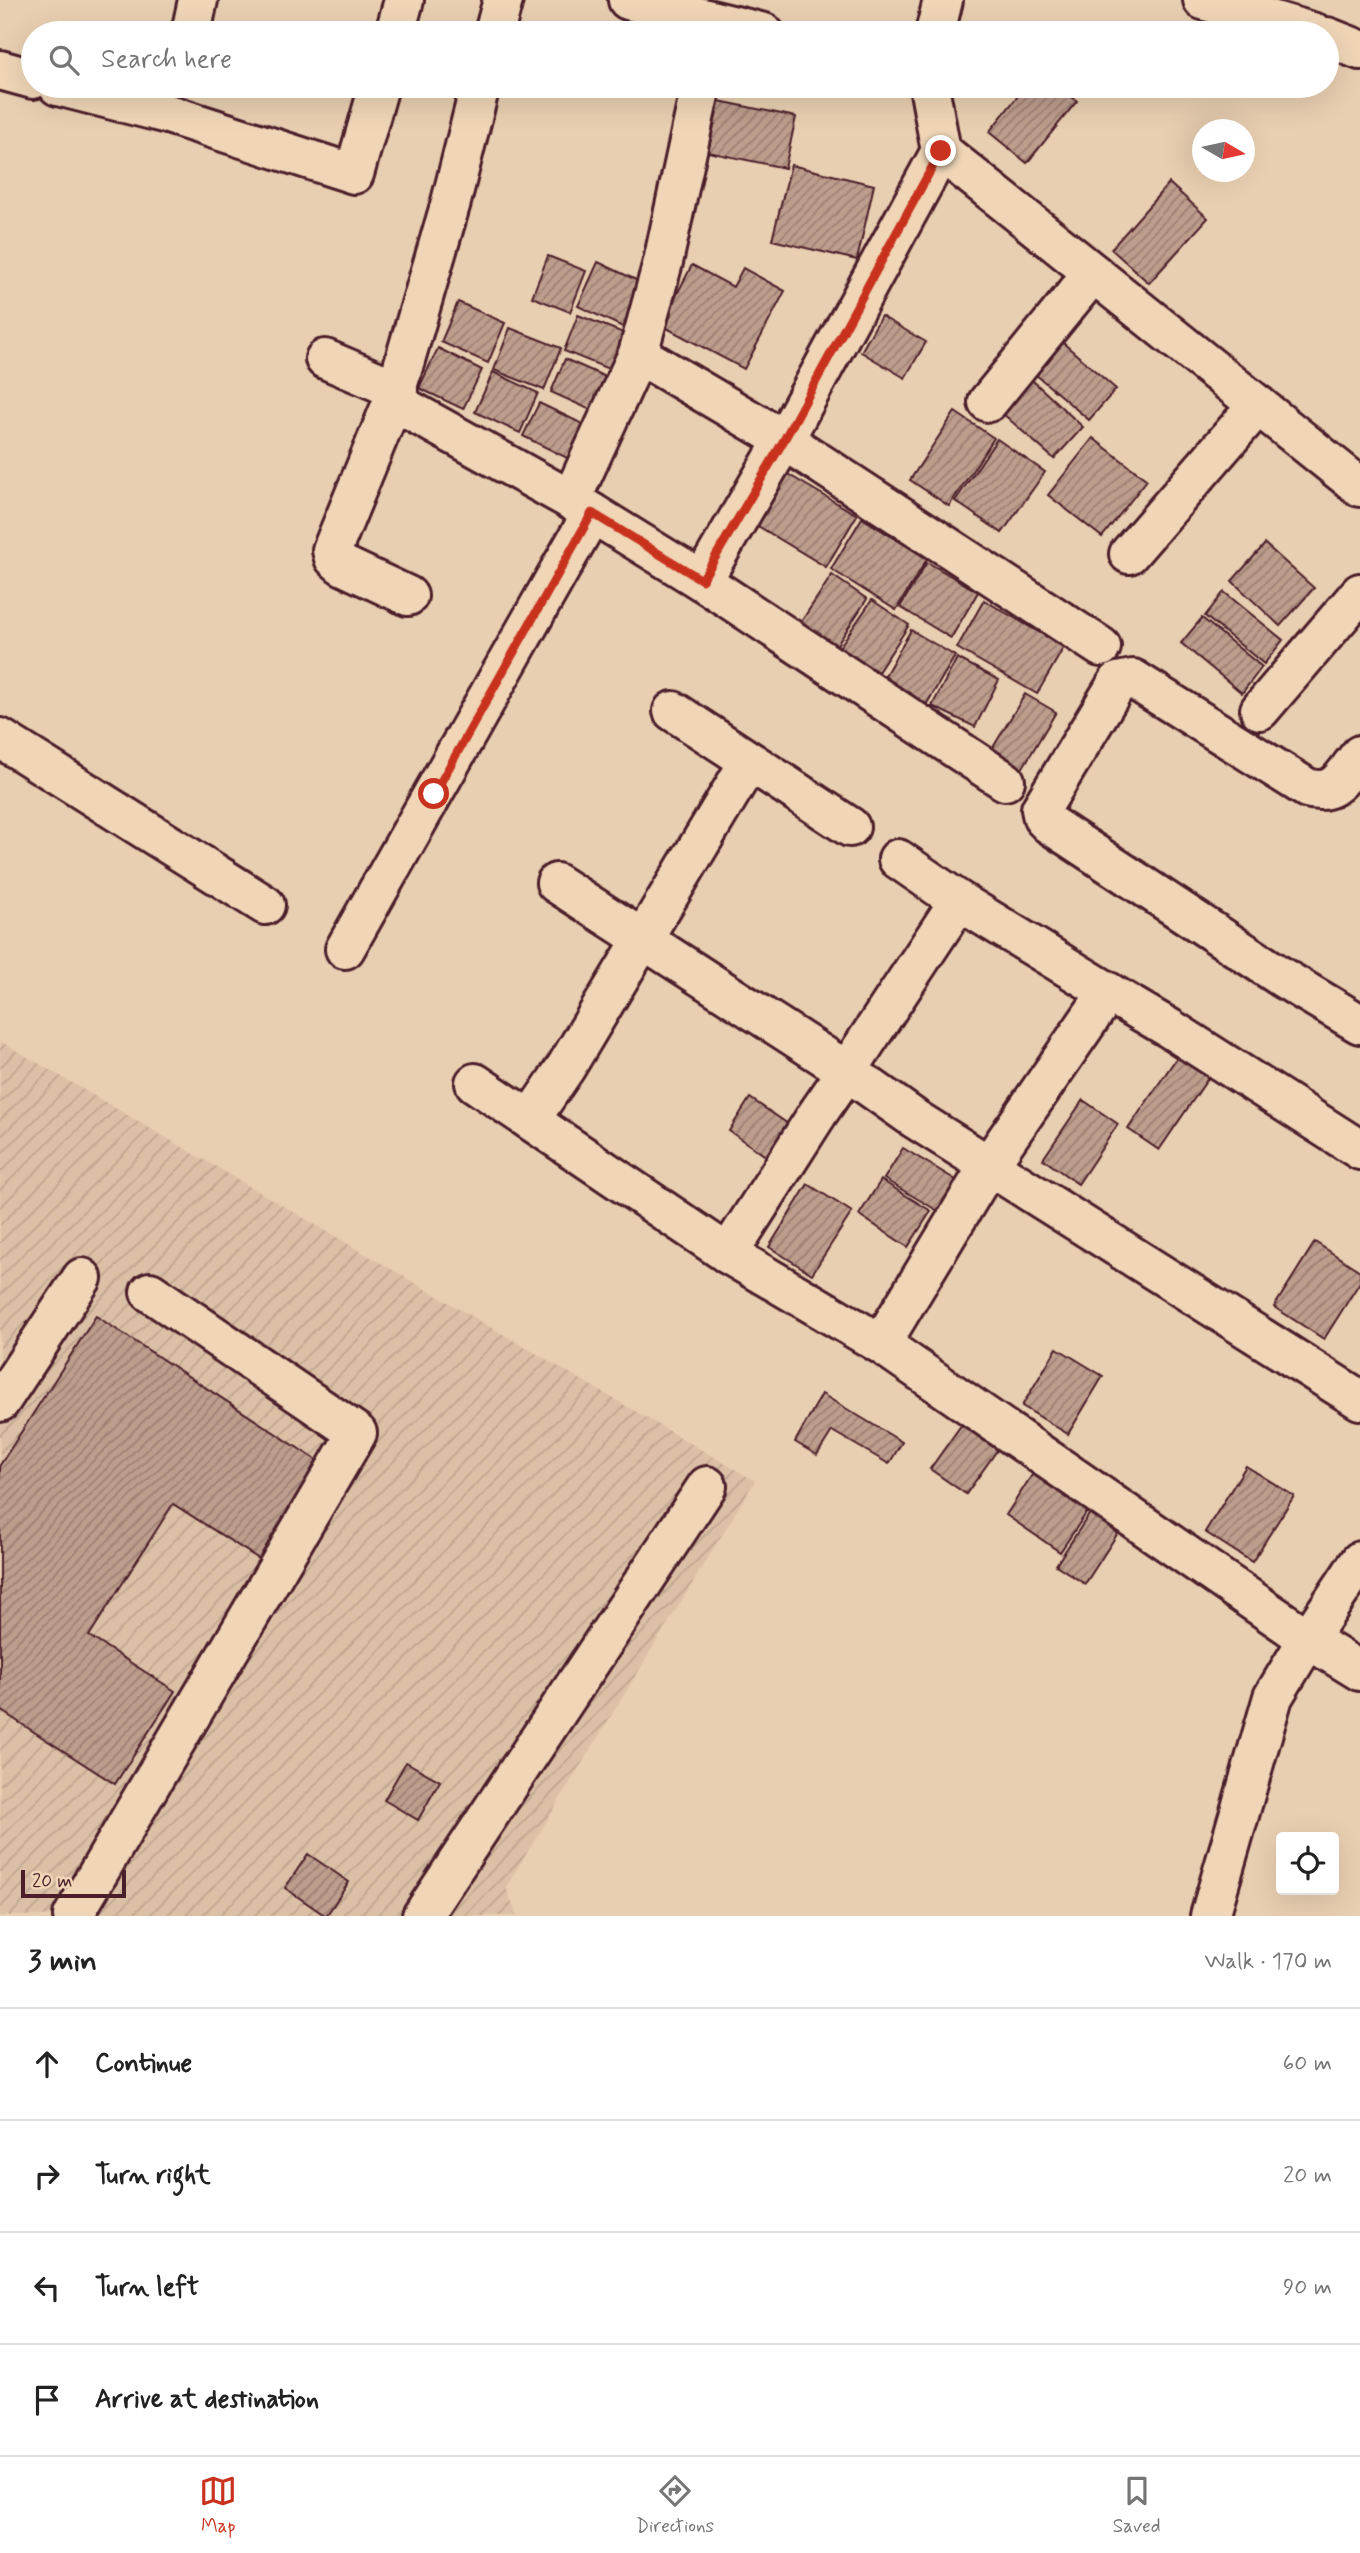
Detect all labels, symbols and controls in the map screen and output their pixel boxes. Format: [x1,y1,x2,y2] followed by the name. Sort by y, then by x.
[21,21,1339,98] search box
[45,41,83,79] icon: search
[101,43,232,77] text: Search here
[1192,119,1255,182] north arrow
[925,135,956,166] route end
[418,778,449,809] route start
[1276,1832,1339,1895] map controls
[1276,1832,1339,1895] button: locate
[21,1867,126,1899] scale bar
[32,1869,72,1894] text: 20 m
[28,1942,97,1981] text: 3 min
[1204,1947,1332,1977] text: Walk · 170 m
[28,2045,66,2083] icon: ahead
[95,2047,192,2081] text: Continue
[1283,2049,1332,2079] text: 60 m
[28,2157,66,2195] icon: right
[95,2159,211,2193] text: Turn right
[1283,2161,1332,2191] text: 20 m
[28,2269,66,2307] icon: left
[95,2271,199,2305] text: Turn left
[1283,2273,1332,2303] text: 90 m
[28,2381,66,2419] icon: arrive
[95,2383,319,2417] text: Arrive at destination
[199,2472,237,2539] tab: Map
[636,2472,714,2539] tab: Directions
[1113,2472,1161,2539] tab: Saved

